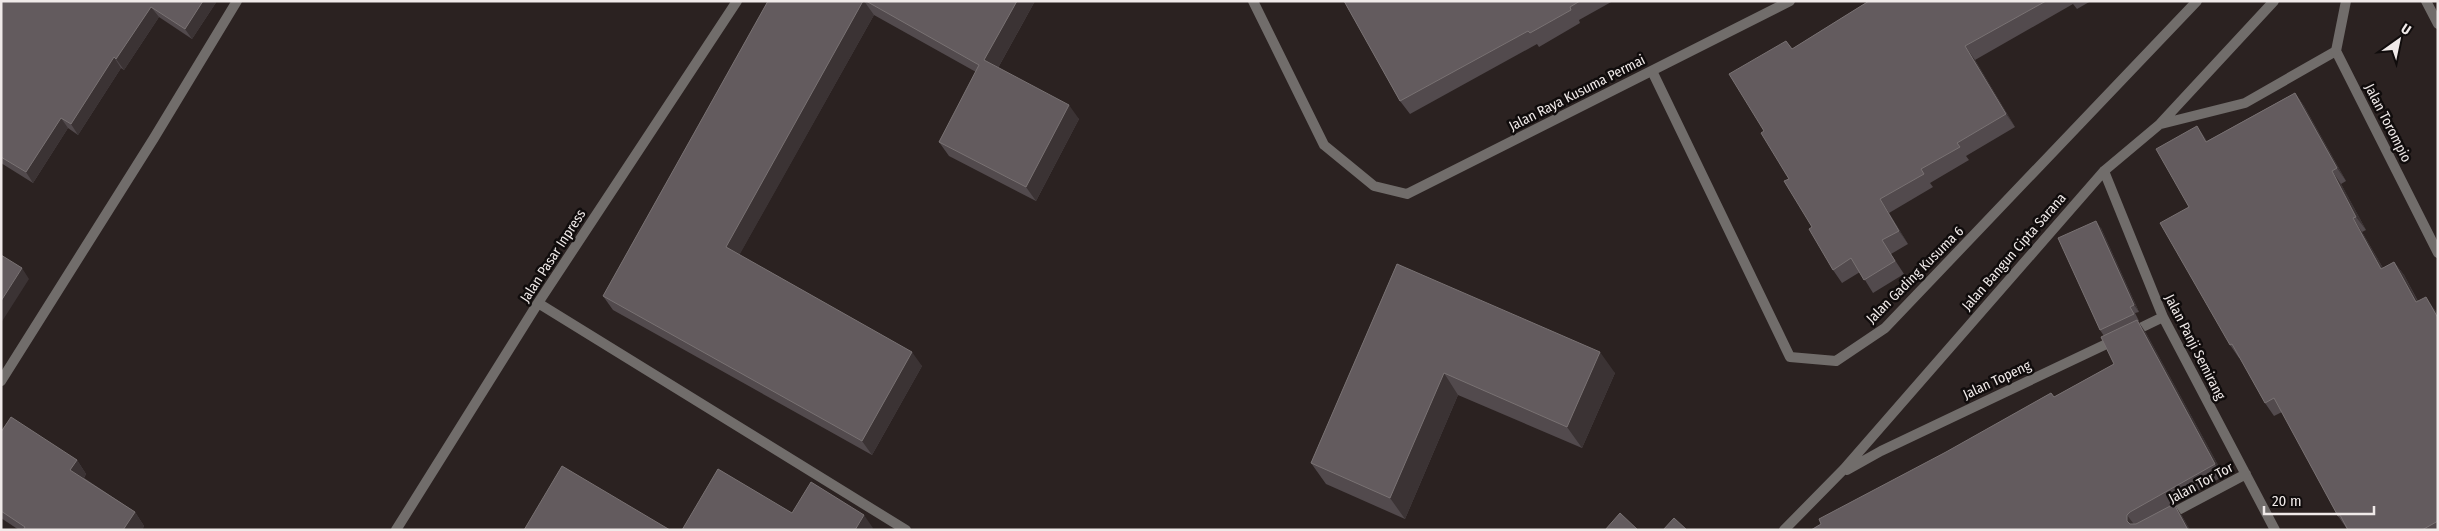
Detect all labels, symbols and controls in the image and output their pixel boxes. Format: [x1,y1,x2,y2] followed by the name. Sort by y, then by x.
[2374,15,2424,65] north arrow
[2398,20,2414,39] text: U
[1506,51,1648,135] street label: Jalan Raya Kusuma Permai
[2361,81,2415,165] street label: Jalan Torompio
[1958,190,2070,314] street label: Jalan Bangun Cipta Sarana
[517,206,589,306] street label: Jalan Pasar Inpress
[1863,223,1967,327] street label: Jalan Gading Kusuma 6
[2161,291,2229,403] street label: Jalan Panji Semirang
[1960,357,2034,403] street label: Jalan Topeng
[2166,459,2236,507] street label: Jalan Tor Tor
[2264,484,2374,516] scale bar
[2272,492,2302,510] text: 20 m

